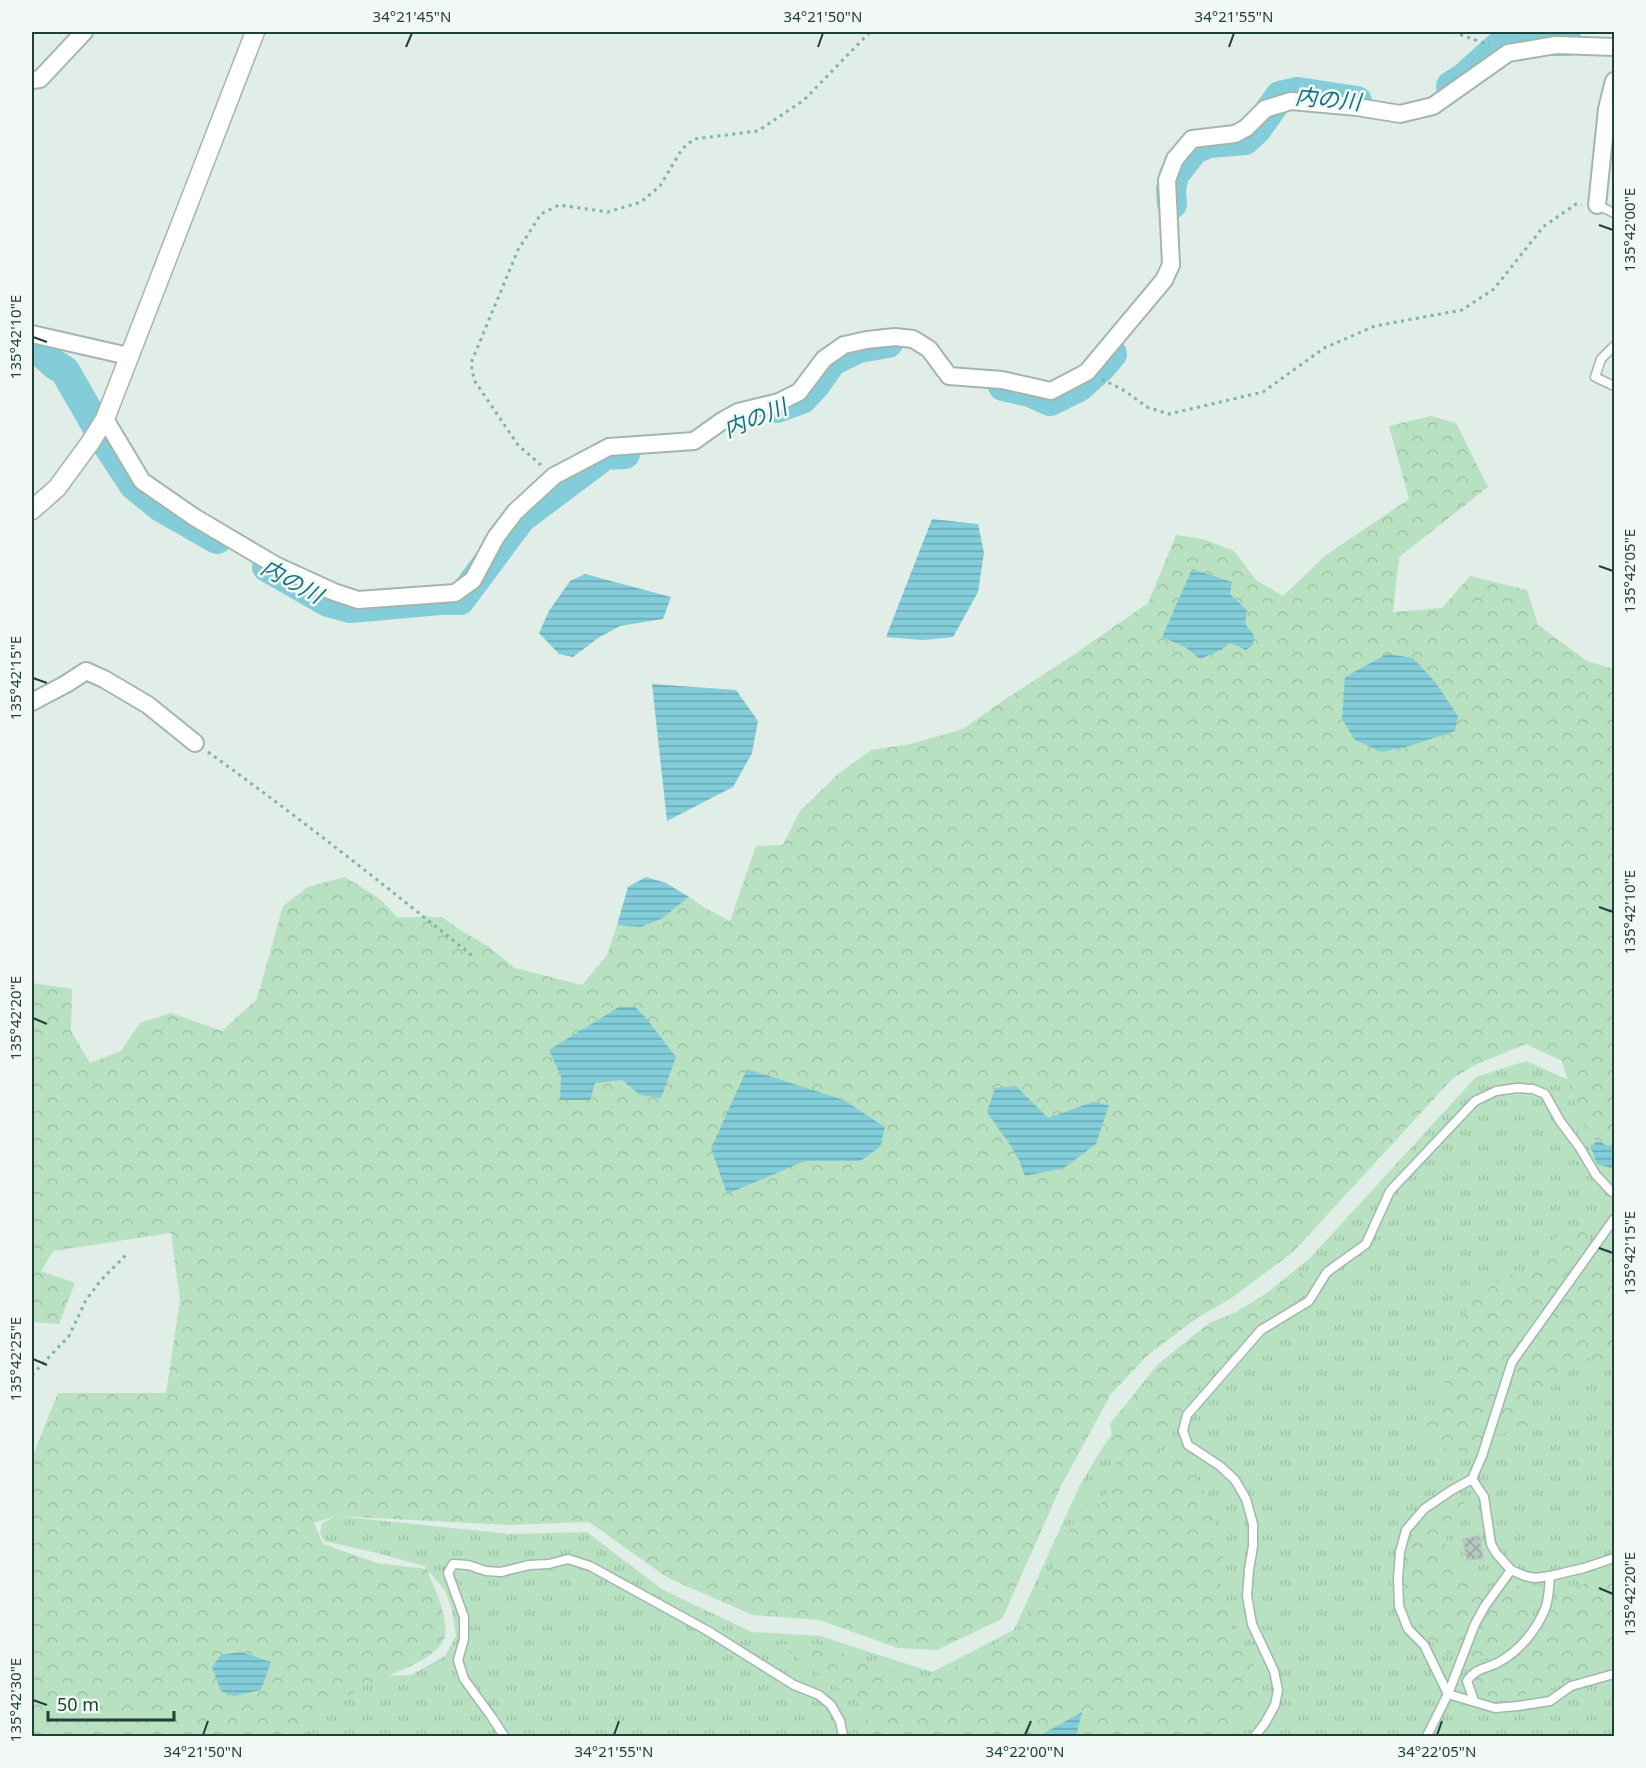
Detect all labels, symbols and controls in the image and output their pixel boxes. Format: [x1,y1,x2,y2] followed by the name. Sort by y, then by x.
[373,6,451,26] text: 34°21'45"N
[784,6,862,26] text: 34°21'50"N
[1195,6,1273,26] text: 34°21'55"N
[1294,80,1364,116] water label: 内の川
[1619,188,1639,272] text: 135°42'00"E
[5,295,25,379] text: 135°42'10"E
[718,390,793,443] water label: 内の川
[1619,529,1639,613] text: 135°42'05"E
[256,551,330,610] water label: 内の川
[5,636,25,720] text: 135°42'15"E
[1619,870,1639,954] text: 135°42'10"E
[5,976,25,1060] text: 135°42'20"E
[1619,1211,1639,1295] text: 135°42'15"E
[5,1317,25,1401] text: 135°42'25"E
[1619,1552,1639,1636] text: 135°42'20"E
[5,1658,25,1742] text: 135°42'30"E
[48,1684,174,1722] scale bar
[57,1692,99,1716] text: 50 m
[164,1741,242,1761] text: 34°21'50"N
[575,1741,653,1761] text: 34°21'55"N
[986,1741,1064,1761] text: 34°22'00"N
[1398,1741,1476,1761] text: 34°22'05"N

